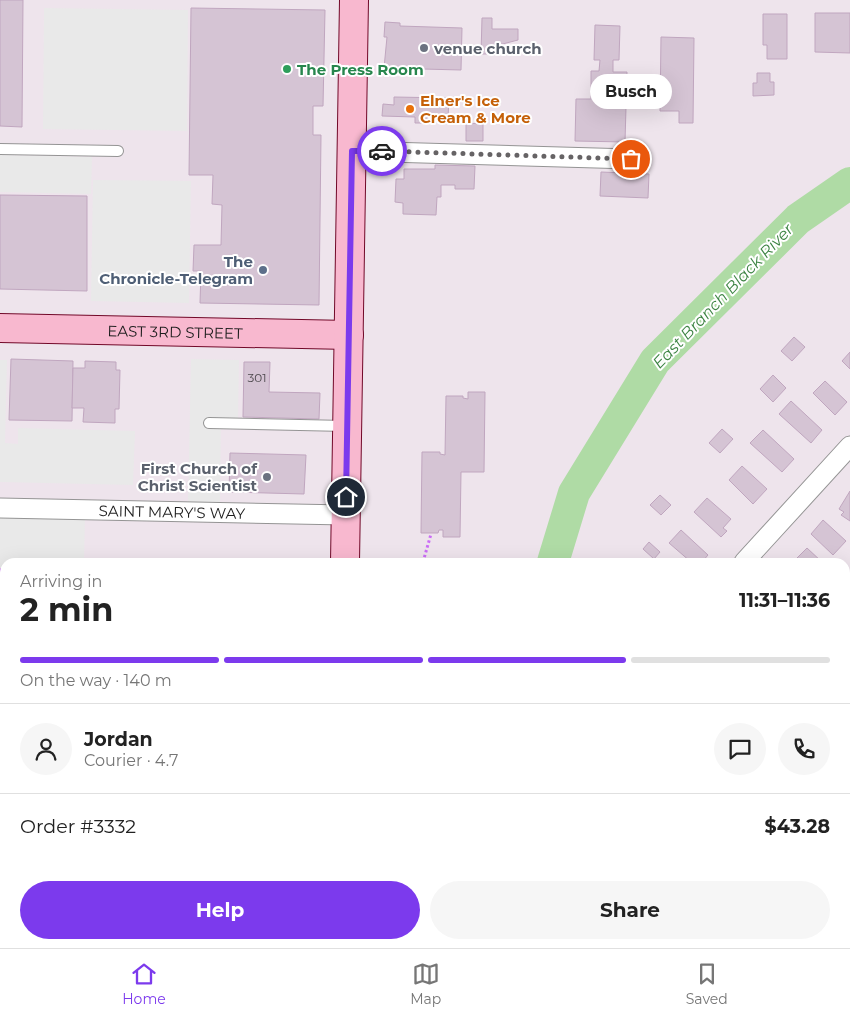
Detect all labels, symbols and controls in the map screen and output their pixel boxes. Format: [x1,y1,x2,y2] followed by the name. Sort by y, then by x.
[433,39,542,58] place label: venue church
[418,42,430,54] marker: venue church
[297,60,424,79] place label: The Press Room
[281,63,293,75] marker: The Press Room
[590,74,672,109] callout: Busch
[605,82,657,101] text: Busch
[420,91,531,127] place label: Elner's Ice Cream & More
[404,103,416,115] marker: Elner's Ice Cream & More
[357,126,407,176] courier
[368,137,396,165] icon: car
[610,138,652,180] pin
[617,145,645,173] icon: bag
[649,219,798,372] water label: East Branch Black River
[99,252,253,288] place label: The Chronicle-Telegram
[257,264,269,276] marker: The Chronicle-Telegram
[107,321,243,342] street label: EAST 3RD STREET
[247,370,267,385] house number: 301
[138,459,258,495] place label: First Church of Christ Scientist
[261,471,273,483] marker: First Church of Christ Scientist
[325,476,367,518] pin
[332,483,360,511] icon: home
[99,500,246,522] street label: SAINT MARY'S WAY
[20,572,102,591] text: Arriving in
[739,589,830,612] text: 11:31–11:36
[20,590,113,629] text: 2 min
[20,671,172,690] text: On the way · 140 m
[20,723,72,775] button: person
[714,723,766,775] button: chat
[778,723,830,775] button: phone
[84,728,153,751] text: Jordan
[84,751,178,770] text: Courier · 4.7
[20,815,136,838] text: Order #3332
[765,815,830,838] text: $43.28
[20,881,420,939] button: Help
[430,881,830,939] button: Share
[122,960,166,1008] tab: Home
[410,960,441,1008] tab: Map
[686,960,728,1008] tab: Saved

